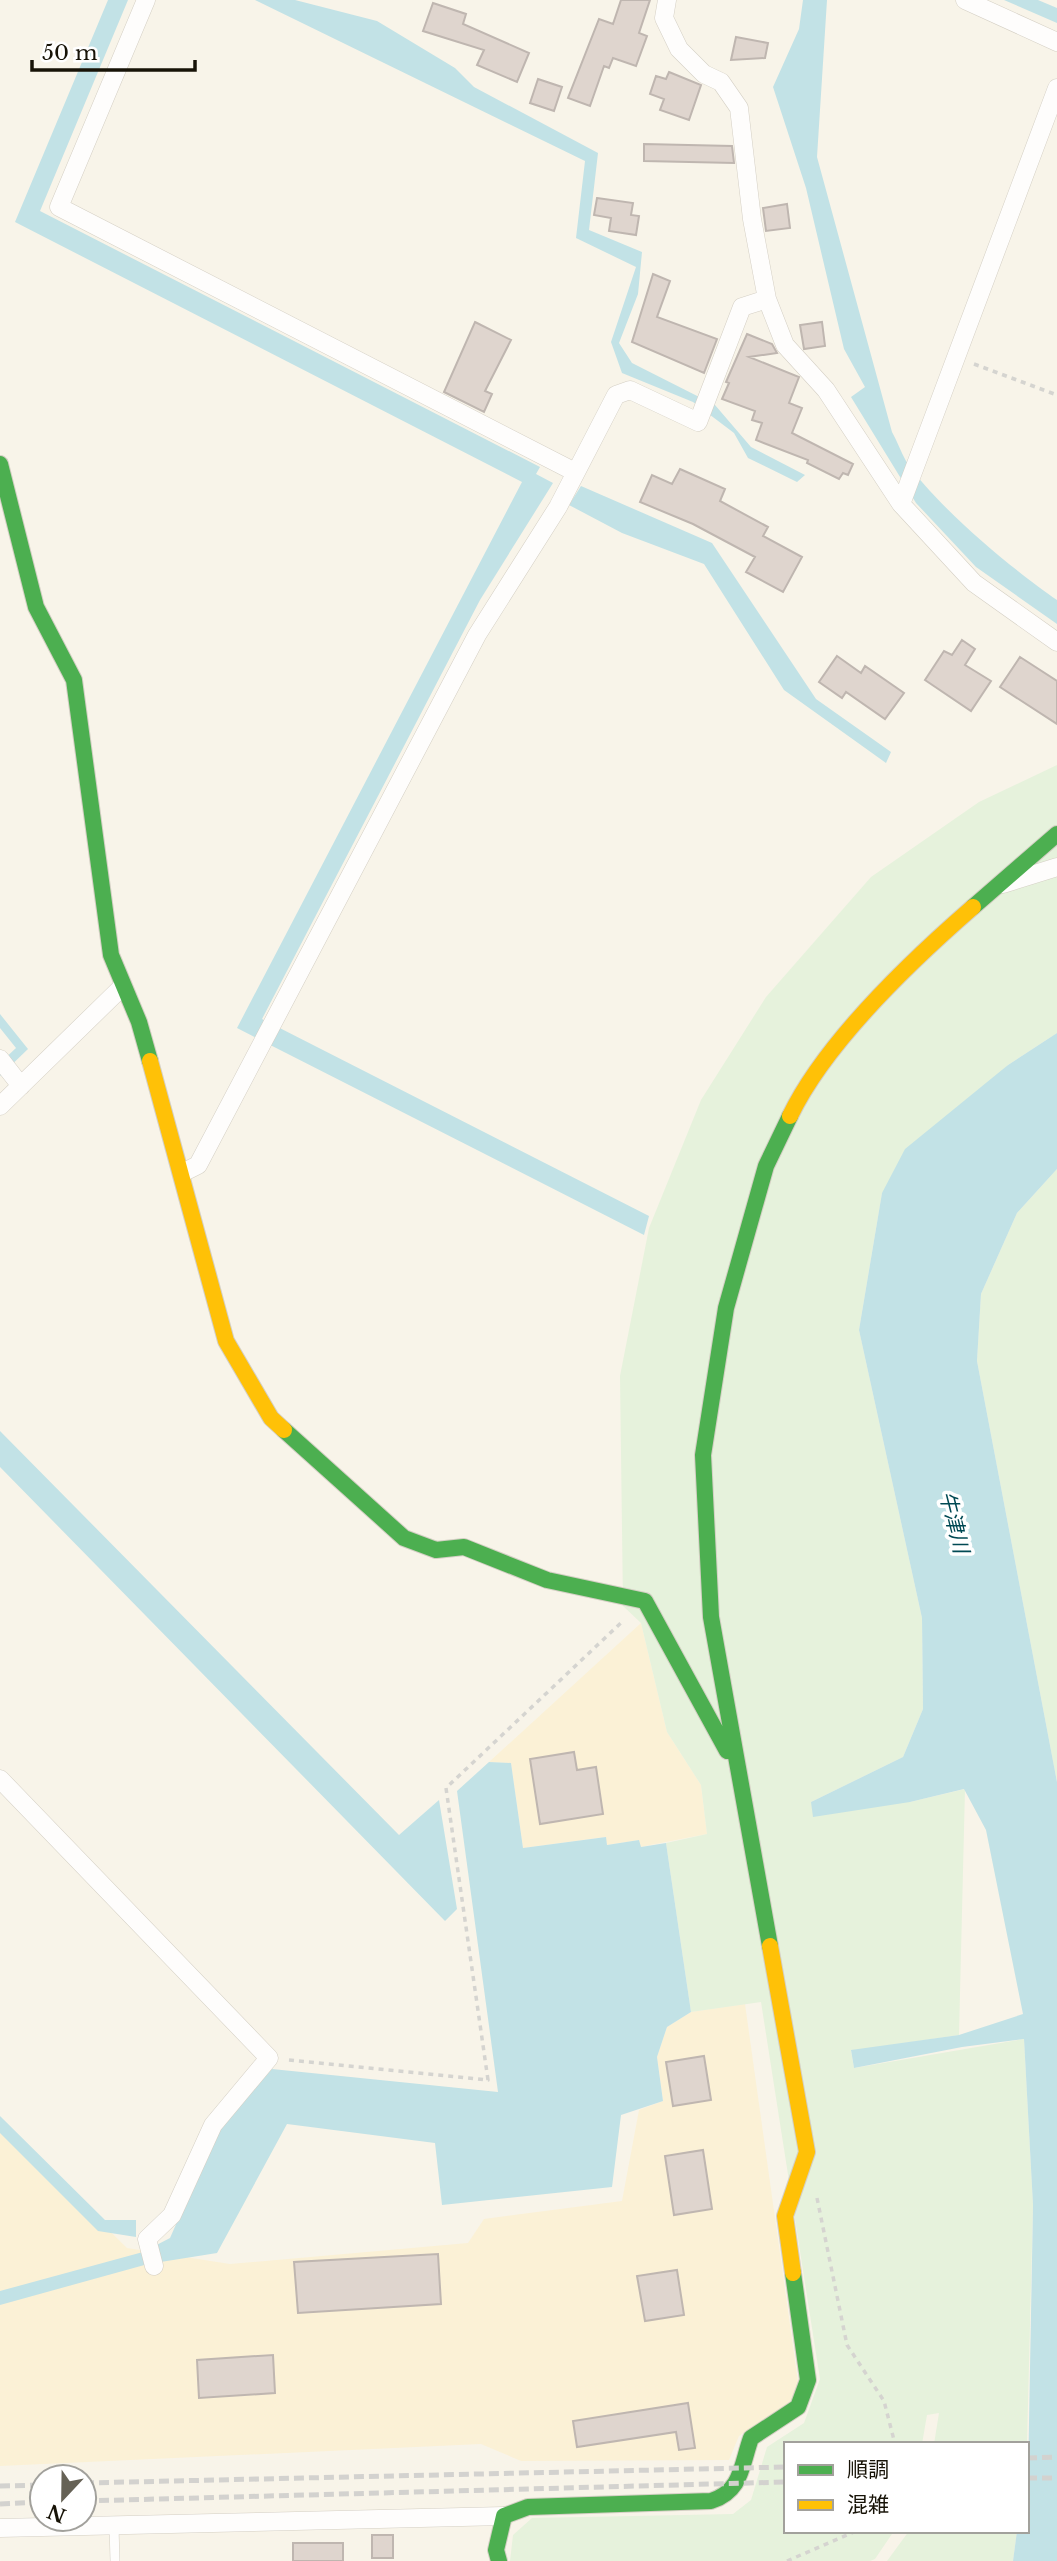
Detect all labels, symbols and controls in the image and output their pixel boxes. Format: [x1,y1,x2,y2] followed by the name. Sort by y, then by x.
[32,28,194,72] scale bar
[42,40,98,66] text: 50 m
[934,1488,975,1558] water label: 牛津川
[784,2442,1029,2533] legend
[847,2457,889,2483] text: 順調
[28,2463,98,2533] north arrow
[847,2492,889,2518] text: 混雑
[44,2499,69,2527] text: N

